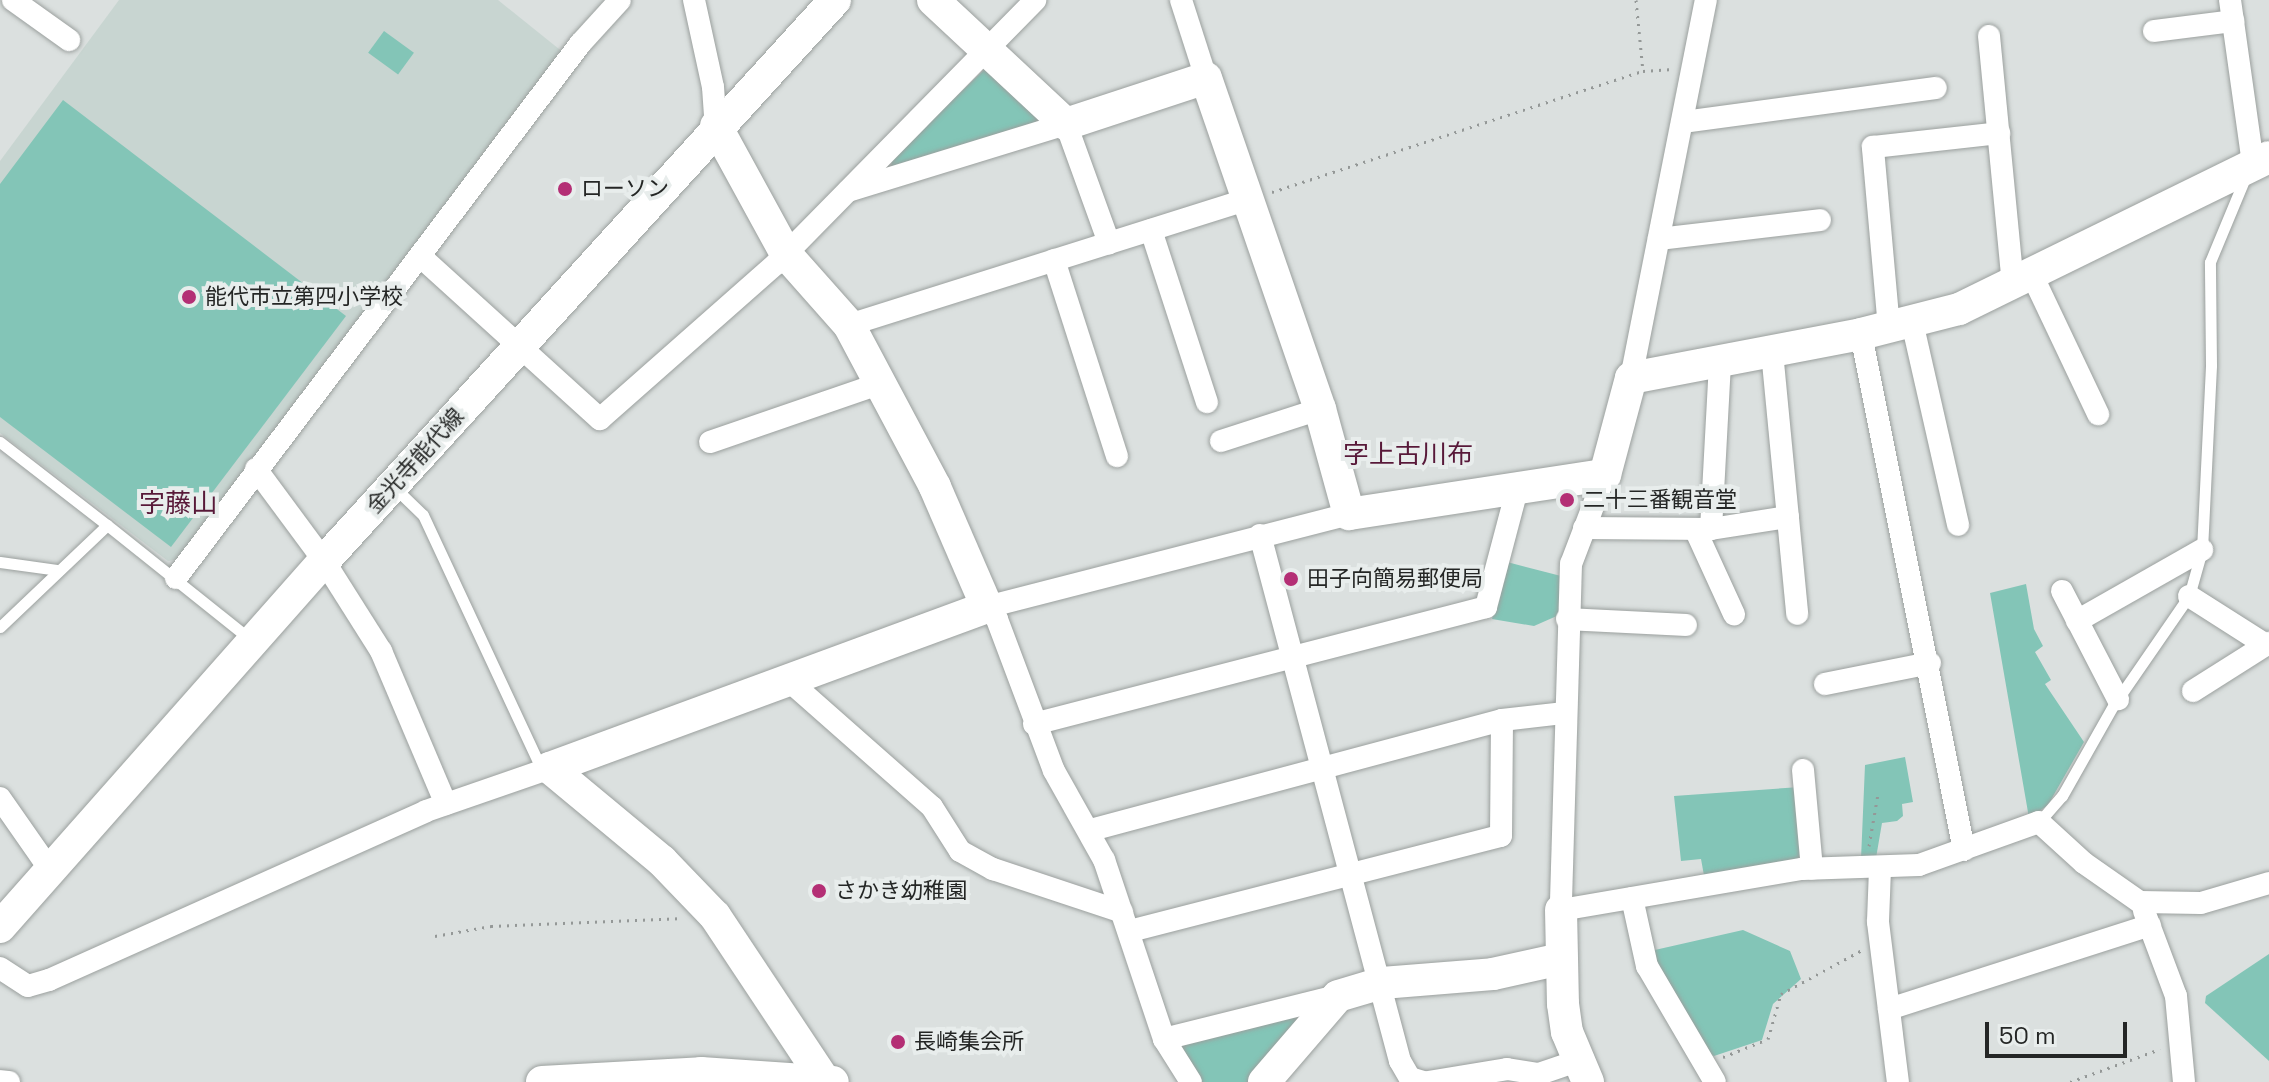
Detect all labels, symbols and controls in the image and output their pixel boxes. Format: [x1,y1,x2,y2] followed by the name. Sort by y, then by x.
[581,176,669,202] place label: ローソン
[556,180,574,198] marker: ローソン
[205,284,403,310] place label: 能代市立第四小学校
[180,288,198,306] marker: 能代市立第四小学校
[361,403,469,519] street label: 金光寺能代線
[1343,439,1473,471] district label: 字上古川布
[1583,487,1737,513] place label: 二十三番観音堂
[139,488,217,520] district label: 字藤山
[1558,491,1576,509] marker: 二十三番観音堂
[1307,566,1483,592] place label: 田子向簡易郵便局
[1282,570,1300,588] marker: 田子向簡易郵便局
[835,878,967,904] place label: さかき幼稚園
[810,882,828,900] marker: さかき幼稚園
[1989,1006,2131,1056] scale bar
[1999,1020,2056,1051] text: 50 m
[914,1029,1024,1055] place label: 長崎集会所
[889,1033,907,1051] marker: 長崎集会所

